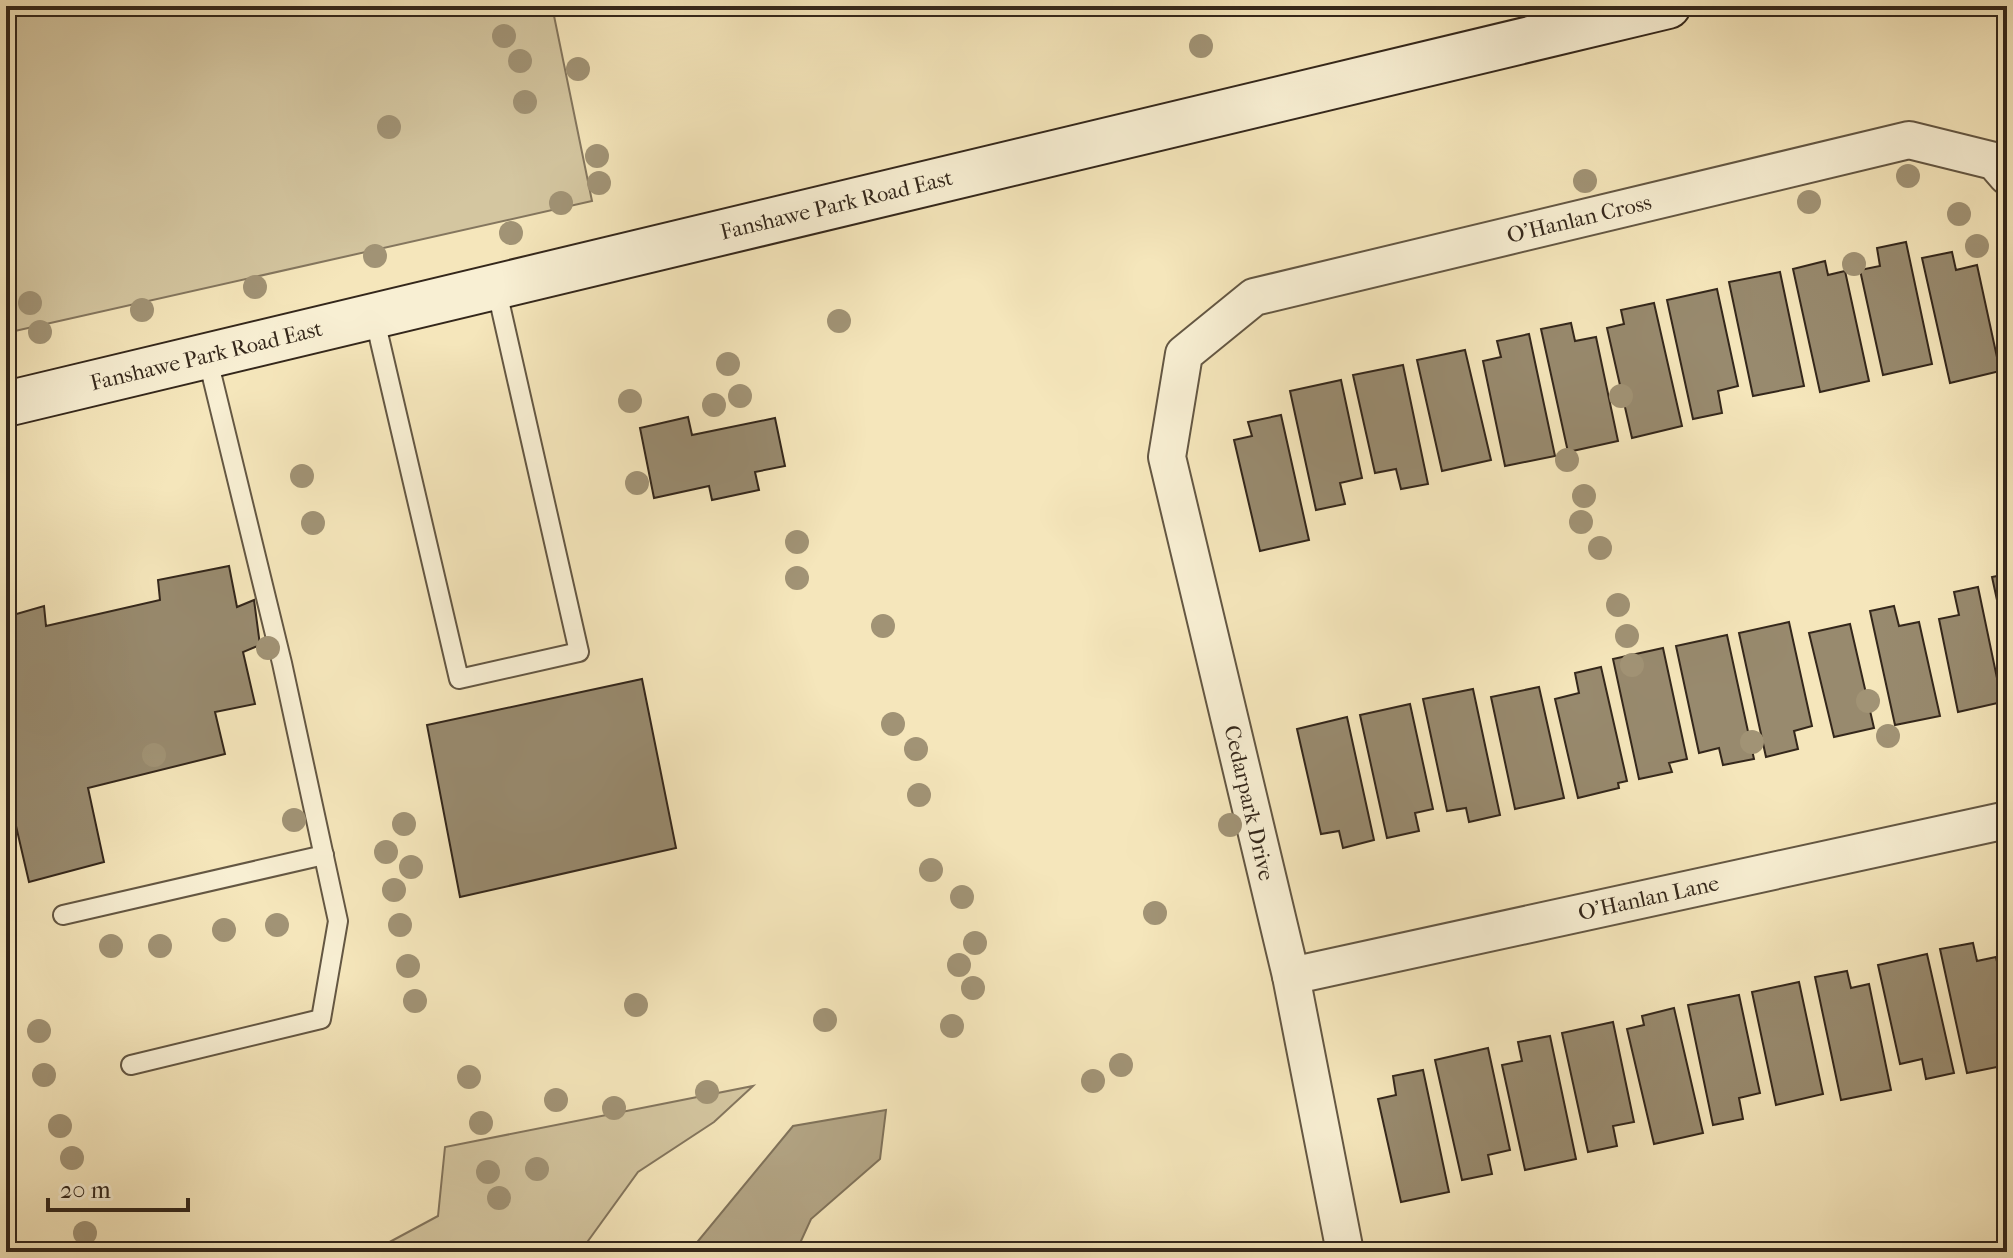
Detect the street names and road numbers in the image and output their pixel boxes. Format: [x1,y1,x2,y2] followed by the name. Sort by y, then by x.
[718,165,955,245] street label: Fanshawe Park Road East
[1504,189,1654,249] street label: O'Hanlan Cross
[87,316,325,396] street label: Fanshawe Park Road East
[1218,723,1280,883] street label: Cedarpark Drive
[1576,870,1722,926] street label: O'Hanlan Lane

